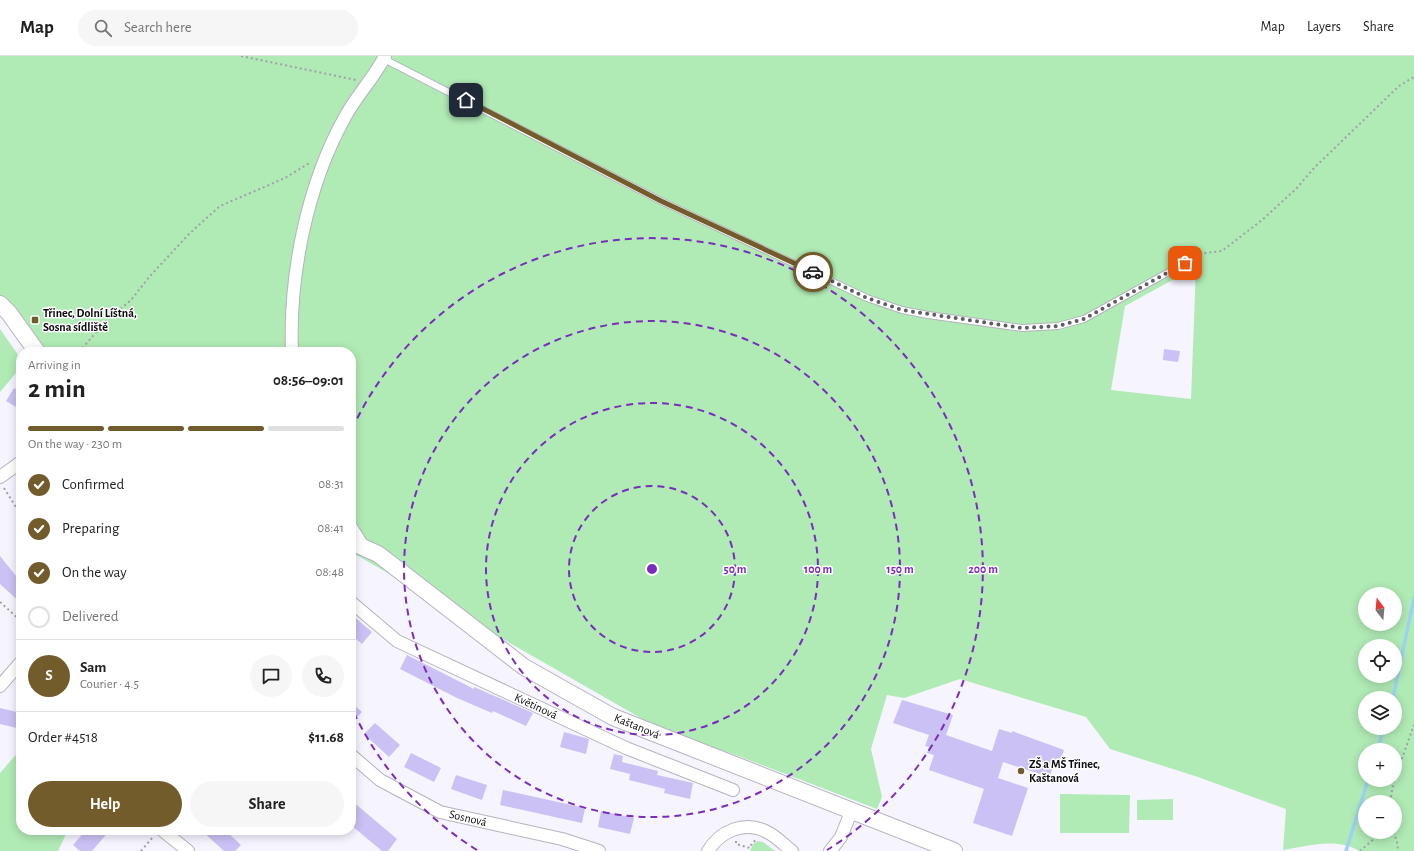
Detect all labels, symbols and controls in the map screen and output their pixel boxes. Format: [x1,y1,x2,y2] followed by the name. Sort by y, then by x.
[78,10,358,46] search box
[92,17,114,39] icon: search
[20,18,54,37] text: Map
[124,20,192,35] text: Search here
[1260,20,1285,34] text: Map
[1307,20,1341,34] text: Layers
[1363,20,1394,34] text: Share
[449,83,483,117] pin
[455,89,477,111] icon: home
[1168,246,1202,280] pin
[793,252,833,292] courier
[1174,252,1196,274] icon: bag
[802,261,824,283] icon: car
[43,307,137,333] place label: Třinec, Dolní Líštná, Sosna sídliště
[30,315,40,325] marker: Třinec, Dolní Líštná, Sosna sídliště
[28,359,81,372] text: Arriving in
[273,373,344,388] text: 08:56–09:01
[28,376,86,402] text: 2 min
[28,438,122,451] text: On the way · 230 m
[28,474,50,496] icon: check
[62,477,124,492] text: Confirmed
[318,478,344,491] text: 08:31
[28,518,50,540] icon: check
[62,521,119,536] text: Preparing
[317,522,344,535] text: 08:41
[28,562,50,584] icon: check
[645,562,659,576] centre of rings
[724,563,747,575] text: 50 m
[804,563,832,575] text: 100 m
[886,563,914,575] text: 150 m
[968,563,998,575] text: 200 m
[62,565,127,580] text: On the way
[316,566,344,579] text: 08:48
[1358,587,1402,631] north arrow
[1358,587,1402,839] map controls
[62,609,119,624] text: Delivered
[1358,639,1402,683] button: locate
[250,655,292,697] button: chat
[302,655,344,697] button: phone
[80,660,106,675] text: Sam
[45,668,53,683] text: S
[80,678,139,691] text: Courier · 4.5
[513,691,560,721] street label: Květinová
[1358,691,1402,735] button: layers
[612,711,662,741] street label: Kaštanová
[28,730,98,745] text: Order #4518
[308,730,344,745] text: $11.68
[1358,743,1402,787] button: +
[1029,757,1100,784] place label: ZŠ a MŠ Třinec, Kaštanová
[1016,766,1026,776] marker: ZŠ a MŠ Třinec, Kaštanová
[28,781,182,827] button: Help
[190,781,344,827] button: Share
[1358,795,1402,839] button: −
[448,808,488,828] street label: Sosnová

